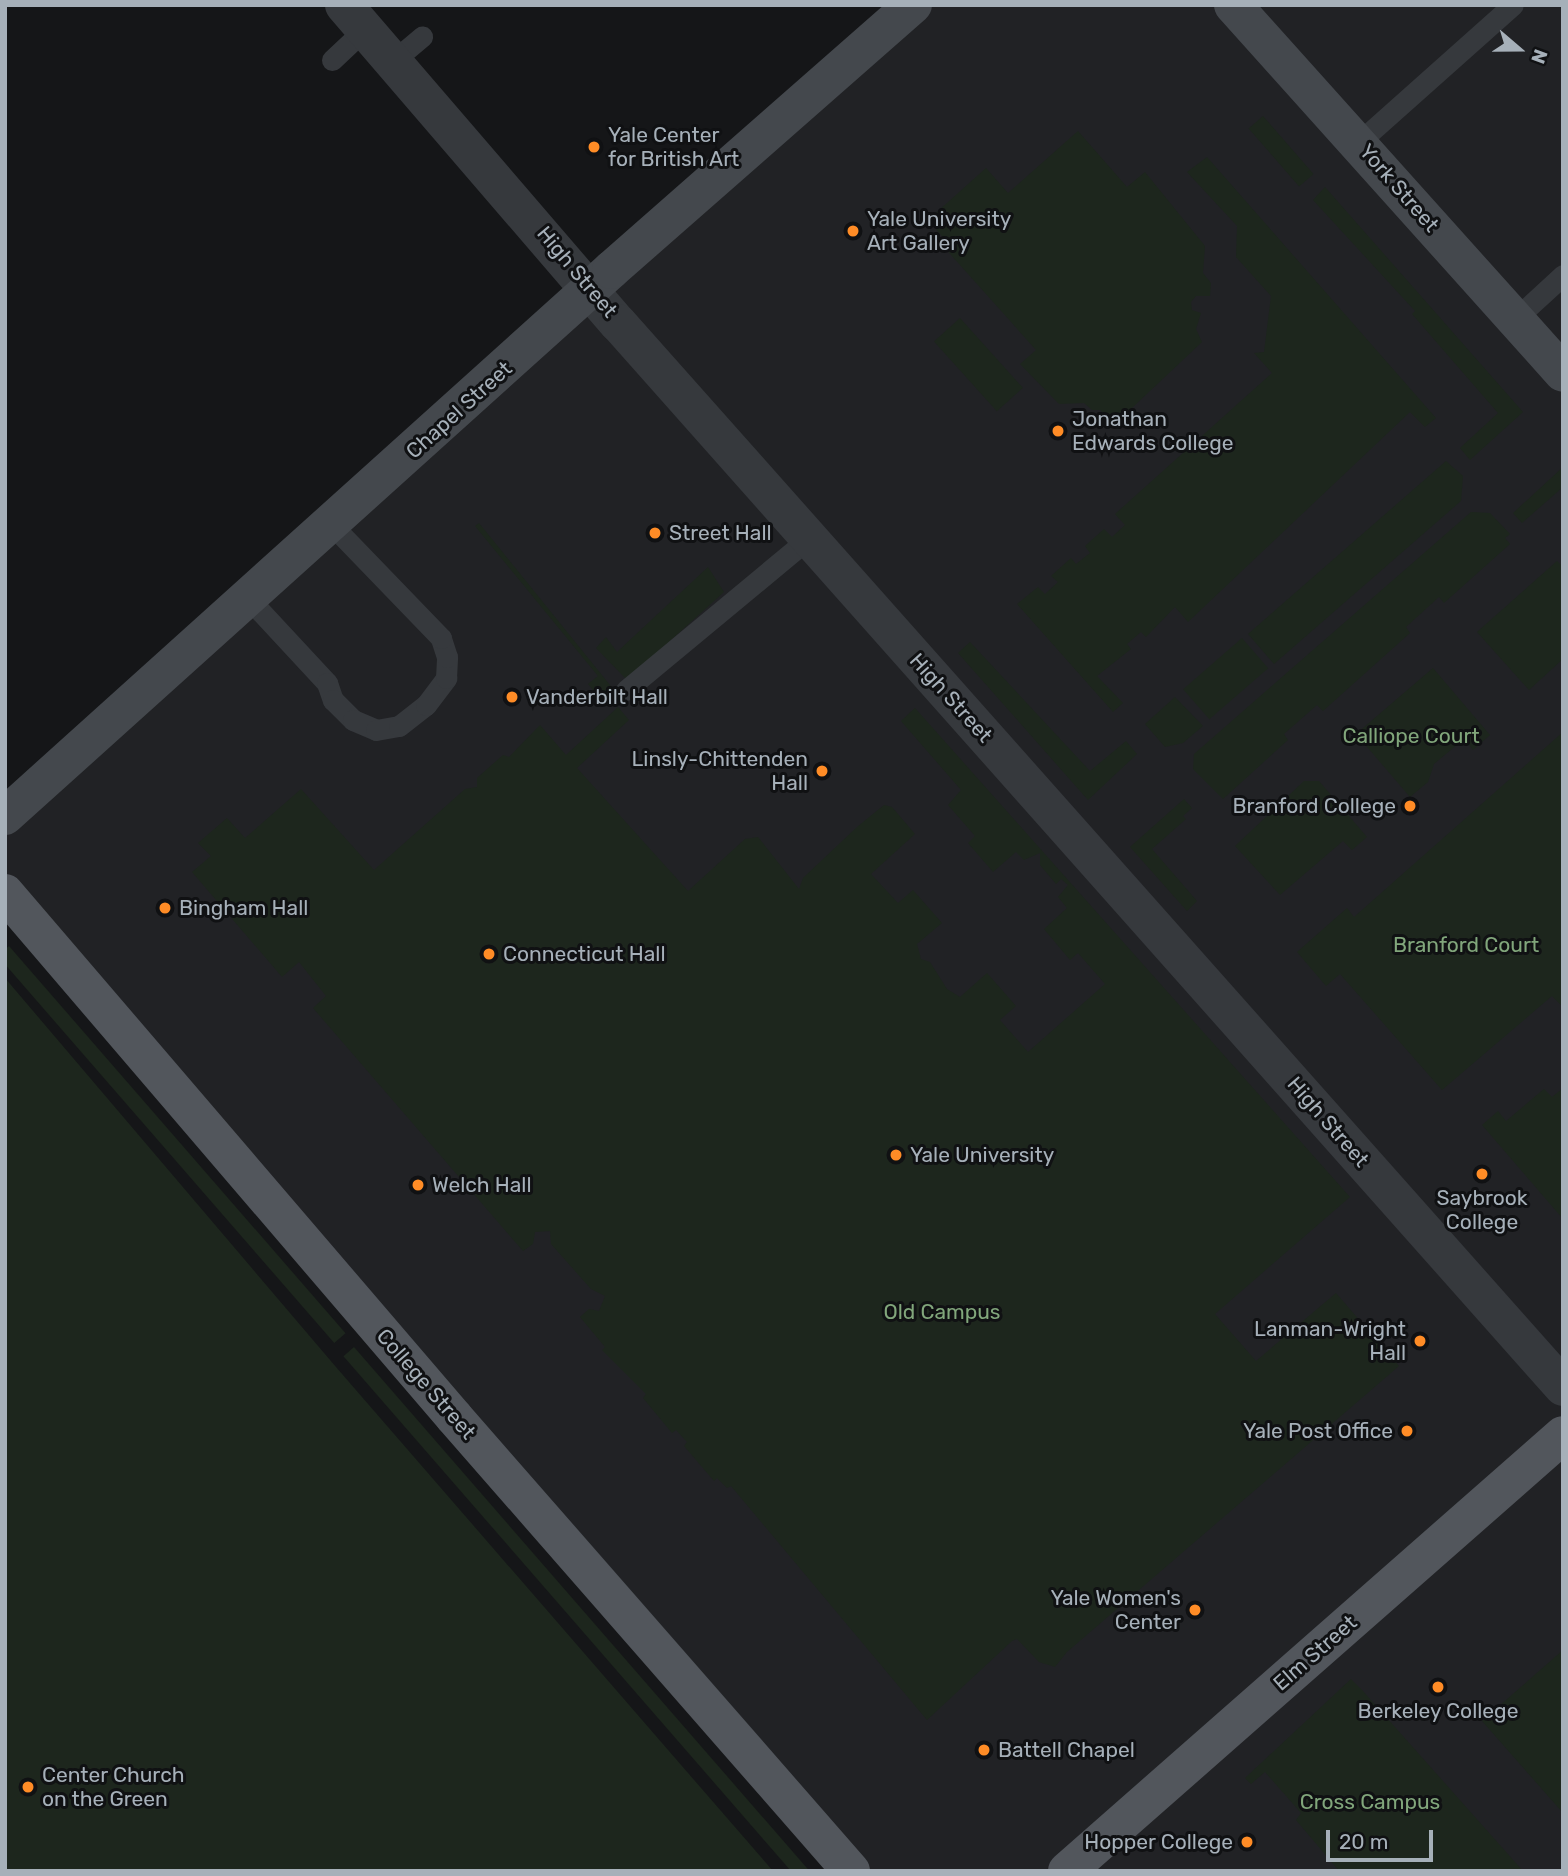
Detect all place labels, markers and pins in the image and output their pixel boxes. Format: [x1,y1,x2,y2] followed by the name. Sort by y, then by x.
[608,122,740,172] place label: Yale Center for British Art
[586,139,602,155] marker: Yale Center for British Art
[867,206,1011,256] place label: Yale University Art Gallery
[845,223,861,239] marker: Yale University Art Gallery
[1072,406,1234,456] place label: Jonathan Edwards College
[1050,423,1066,439] marker: Jonathan Edwards College
[669,520,772,546] place label: Street Hall
[647,525,663,541] marker: Street Hall
[526,684,668,710] place label: Vanderbilt Hall
[504,689,520,705] marker: Vanderbilt Hall
[632,746,808,796] place label: Linsly-Chittenden Hall
[814,763,830,779] marker: Linsly-Chittenden Hall
[1232,793,1396,819] place label: Branford College
[1402,798,1418,814] marker: Branford College
[179,895,308,921] place label: Bingham Hall
[157,900,173,916] marker: Bingham Hall
[503,941,666,967] place label: Connecticut Hall
[481,946,497,962] marker: Connecticut Hall
[910,1142,1054,1168] place label: Yale University
[888,1147,904,1163] marker: Yale University
[1474,1166,1490,1182] marker: Saybrook College
[432,1172,532,1198] place label: Welch Hall
[410,1177,426,1193] marker: Welch Hall
[1436,1185,1528,1235] place label: Saybrook College
[1254,1316,1406,1366] place label: Lanman-Wright Hall
[1412,1333,1428,1349] marker: Lanman-Wright Hall
[1243,1418,1393,1444] place label: Yale Post Office
[1399,1423,1415,1439] marker: Yale Post Office
[1050,1585,1181,1635] place label: Yale Women's Center
[1187,1602,1203,1618] marker: Yale Women's Center
[1430,1679,1446,1695] marker: Berkeley College
[1357,1698,1519,1724] place label: Berkeley College
[998,1737,1135,1763] place label: Battell Chapel
[976,1742,992,1758] marker: Battell Chapel
[42,1762,185,1812] place label: Center Church on the Green
[20,1779,36,1795] marker: Center Church on the Green
[1084,1829,1233,1855] place label: Hopper College
[1239,1834,1255,1850] marker: Hopper College

